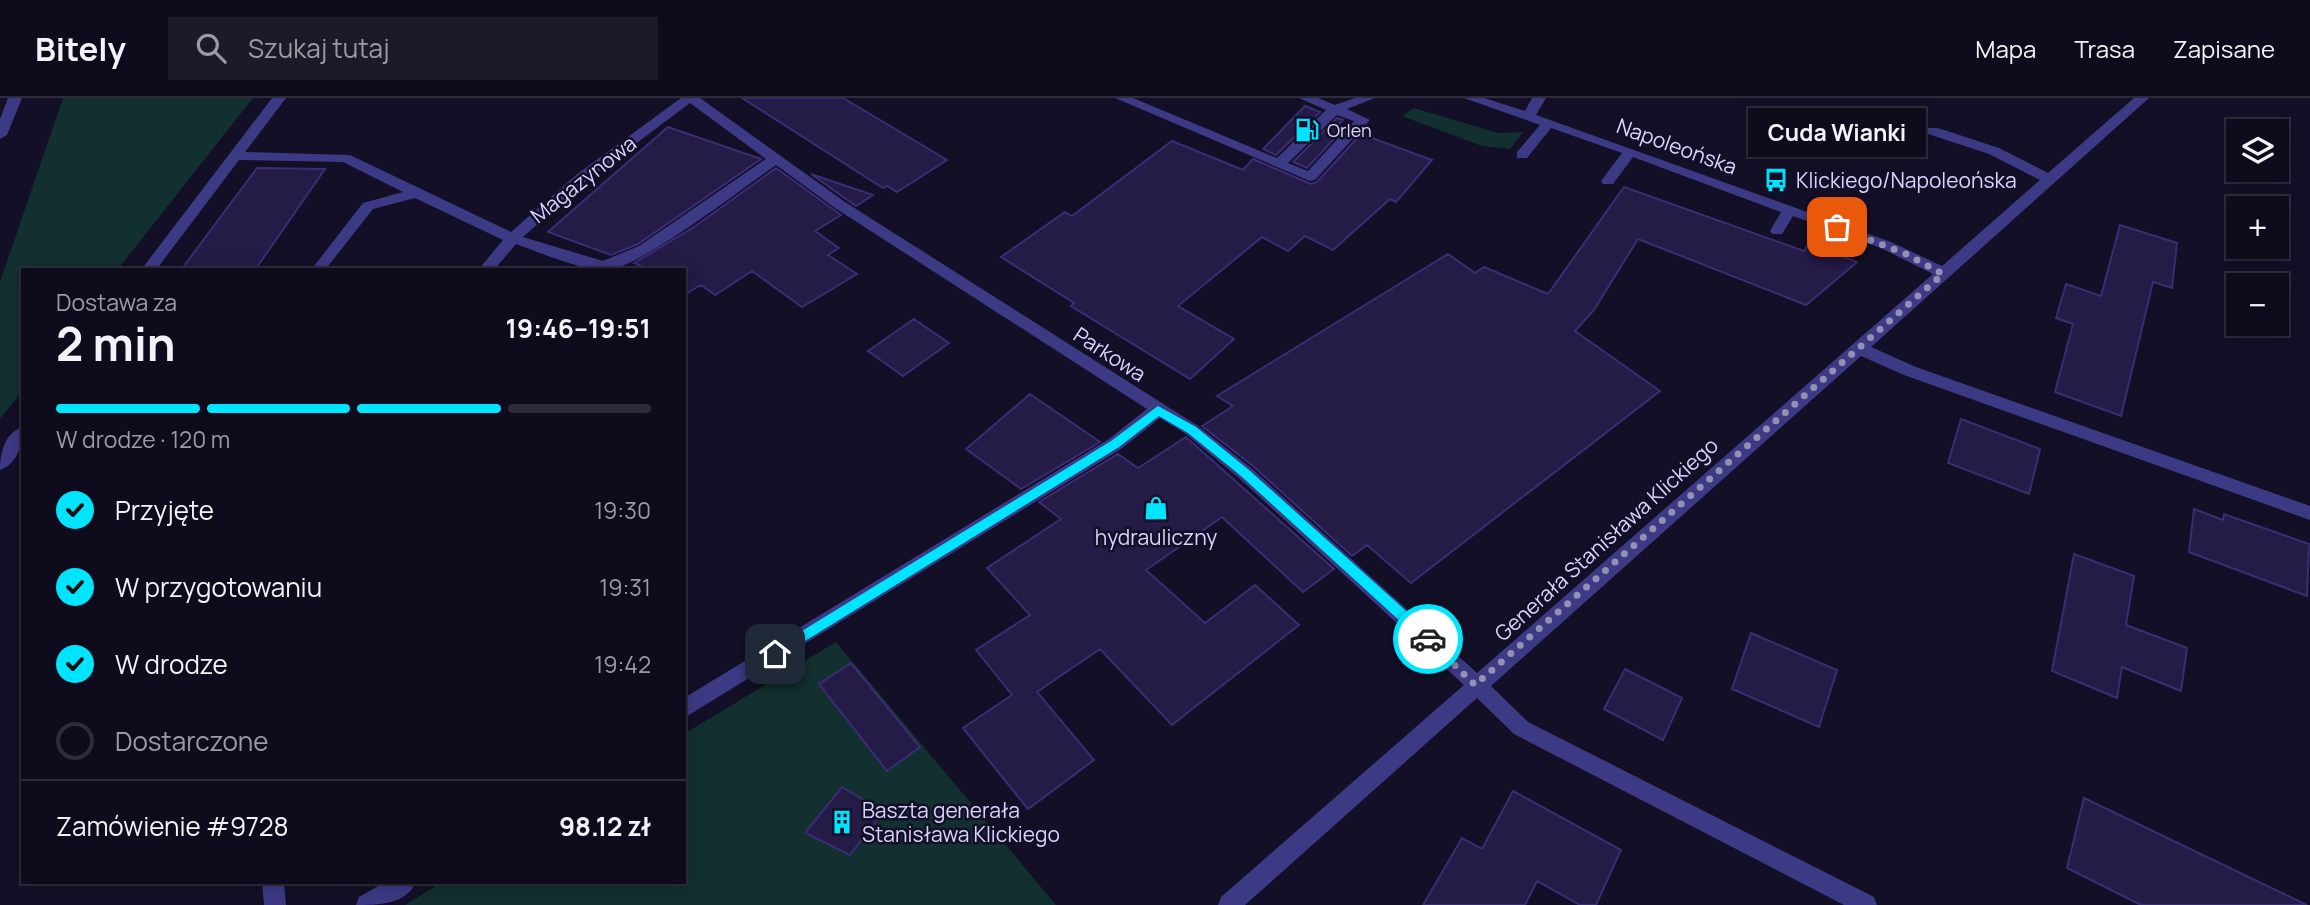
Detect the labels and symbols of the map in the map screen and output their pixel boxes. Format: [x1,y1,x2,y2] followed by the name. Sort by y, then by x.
[1748,108,1926,157] callout: Cuda Wianki
[1613,111,1741,181] street label: Napoleońska
[1293,116,1321,144] fuel station icon: Orlen
[1327,118,1372,142] place label: Orlen
[524,129,642,229] street label: Magazynowa
[1762,166,1790,194] bus stop icon: Klickiego/Napoleońska
[1796,166,2017,194] place label: Klickiego/Napoleońska
[1807,197,1867,257] pin
[1068,320,1152,388] street label: Parkowa
[1488,431,1724,647] street label: Generała Stanisława Klickiego
[1142,494,1170,522] shop icon: hydrauliczny
[1095,523,1217,551] place label: hydrauliczny
[1393,604,1463,674] courier
[745,624,805,684] pin
[862,796,1060,848] place label: Baszta generała Stanisława Klickiego
[828,808,856,836] building icon: Baszta generała Stanisława Klickiego

